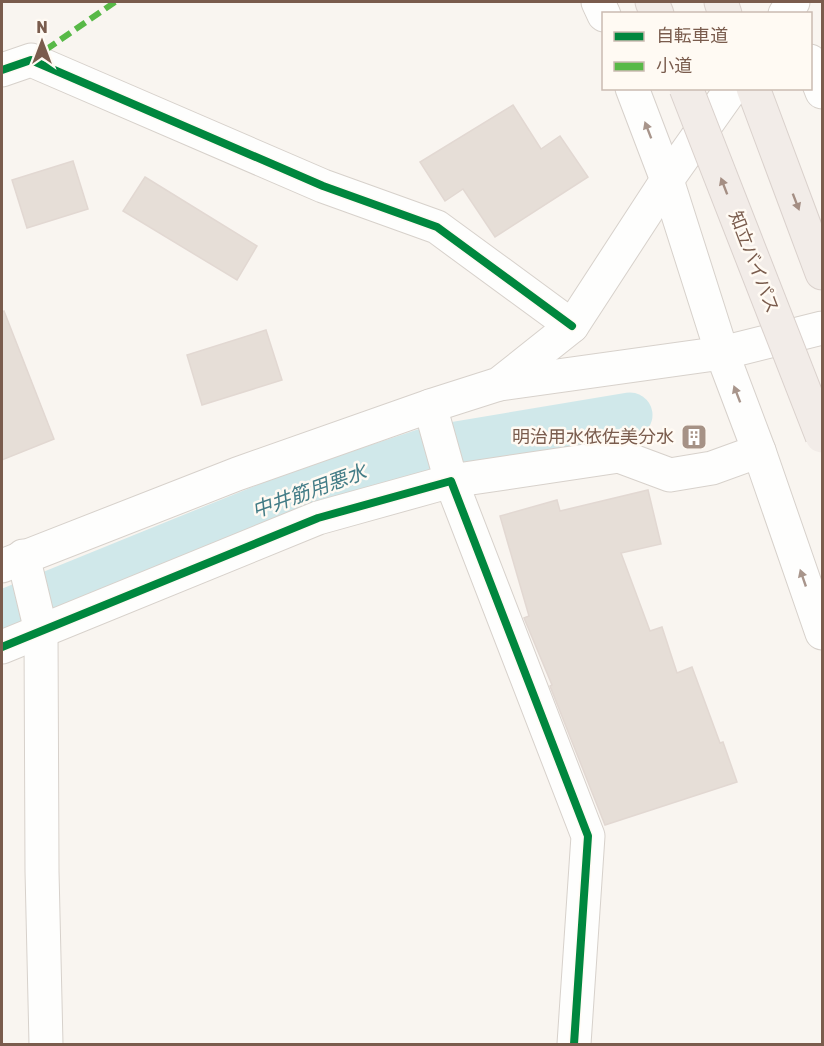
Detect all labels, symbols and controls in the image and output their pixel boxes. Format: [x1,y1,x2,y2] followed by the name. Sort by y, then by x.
[12,12,72,72] north arrow
[602,12,812,90] legend
[36,18,48,37] text: N
[656,25,728,47] text: 自転車道
[656,55,692,77] text: 小道
[642,121,652,139] one-way arrow
[719,176,729,194] one-way arrow
[792,193,801,211] one-way arrow
[724,208,784,316] street label: 知立バイパス
[732,385,742,403] one-way arrow
[679,422,709,452] building icon: 明治用水依佐美分水
[512,426,674,448] place label: 明治用水依佐美分水
[249,459,371,523] water label: 中井筋用悪水
[798,569,808,587] one-way arrow

